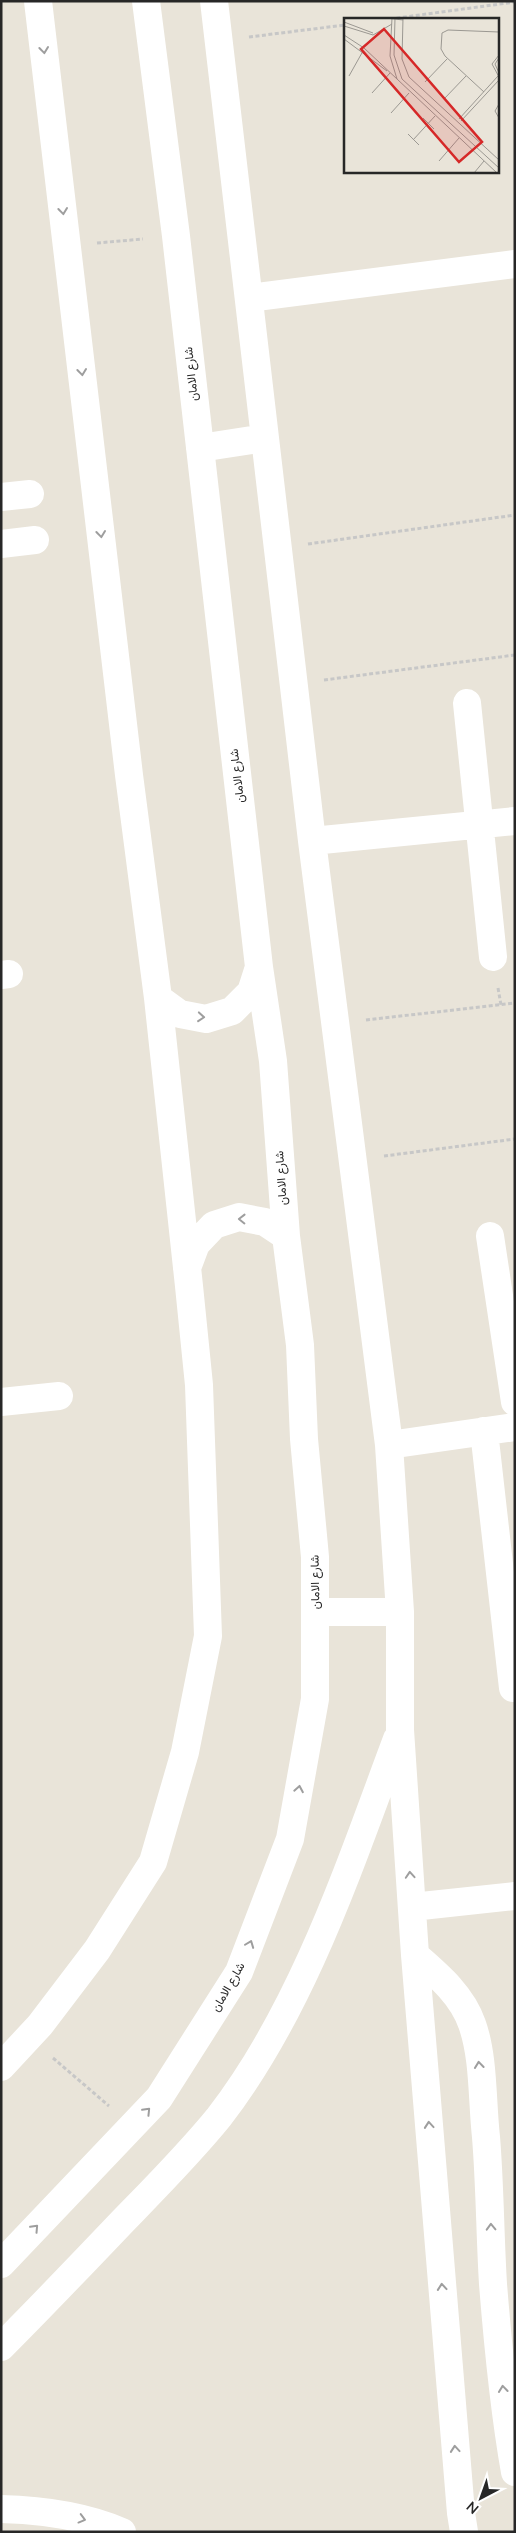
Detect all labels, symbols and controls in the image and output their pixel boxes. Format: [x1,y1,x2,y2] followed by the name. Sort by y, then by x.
[344,18,498,172] inset map
[38,46,49,54] one-way arrow
[57,207,68,215] one-way arrow
[180,346,203,402] street label: شارع الامان
[76,369,87,377] one-way arrow
[95,530,106,538] one-way arrow
[226,748,249,804] street label: شارع الامان
[198,1012,206,1023] one-way arrow
[271,1150,292,1206] street label: شارع الامان
[238,1214,246,1224] one-way arrow
[307,1555,324,1609] street label: شارع الامان
[293,1785,304,1794] one-way arrow
[405,1871,416,1879] one-way arrow
[244,1940,254,1948] one-way arrow
[207,1959,249,2015] street label: شارع الامان
[474,2061,485,2069] one-way arrow
[141,2108,150,2117] one-way arrow
[423,2120,434,2128] one-way arrow
[486,2223,496,2230] one-way arrow
[29,2225,38,2234] one-way arrow
[437,2282,448,2290] one-way arrow
[498,2385,509,2393] one-way arrow
[450,2444,461,2452] one-way arrow
[456,2473,506,2523] north arrow
[463,2498,482,2518] text: N
[78,2514,86,2524] one-way arrow

